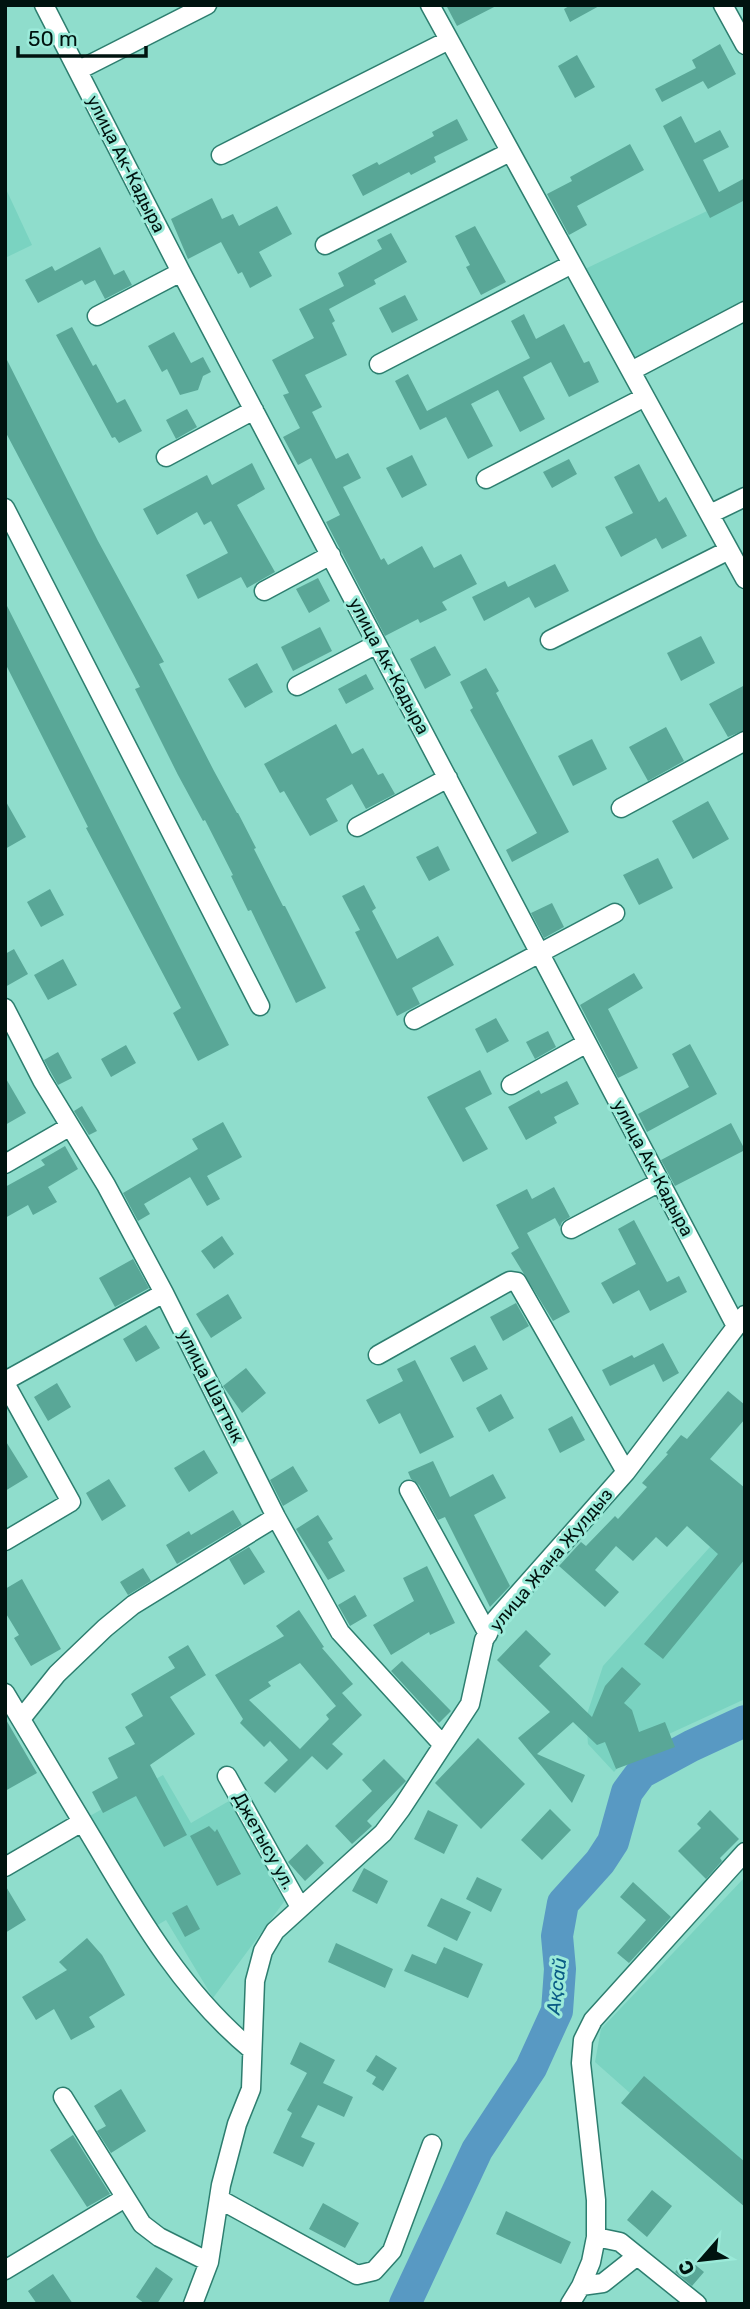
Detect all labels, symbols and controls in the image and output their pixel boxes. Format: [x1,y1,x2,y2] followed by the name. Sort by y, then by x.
[18,14,145,58] scale bar
[28,26,78,51] text: 50 m
[82,92,170,236] street label: улица Ак-Кадыра
[344,594,434,738] street label: улица Ак-Кадыра
[608,1096,698,1240] street label: улица Ак-Кадыра
[173,1326,249,1447] street label: улица Шаттык
[485,1484,617,1636] street label: улица Жана Жулдыз
[228,1789,300,1893] street label: Джетысу ул.
[542,1957,571,2017] water label: Ақсай
[666,2225,736,2295] north arrow
[673,2256,700,2279] text: С

